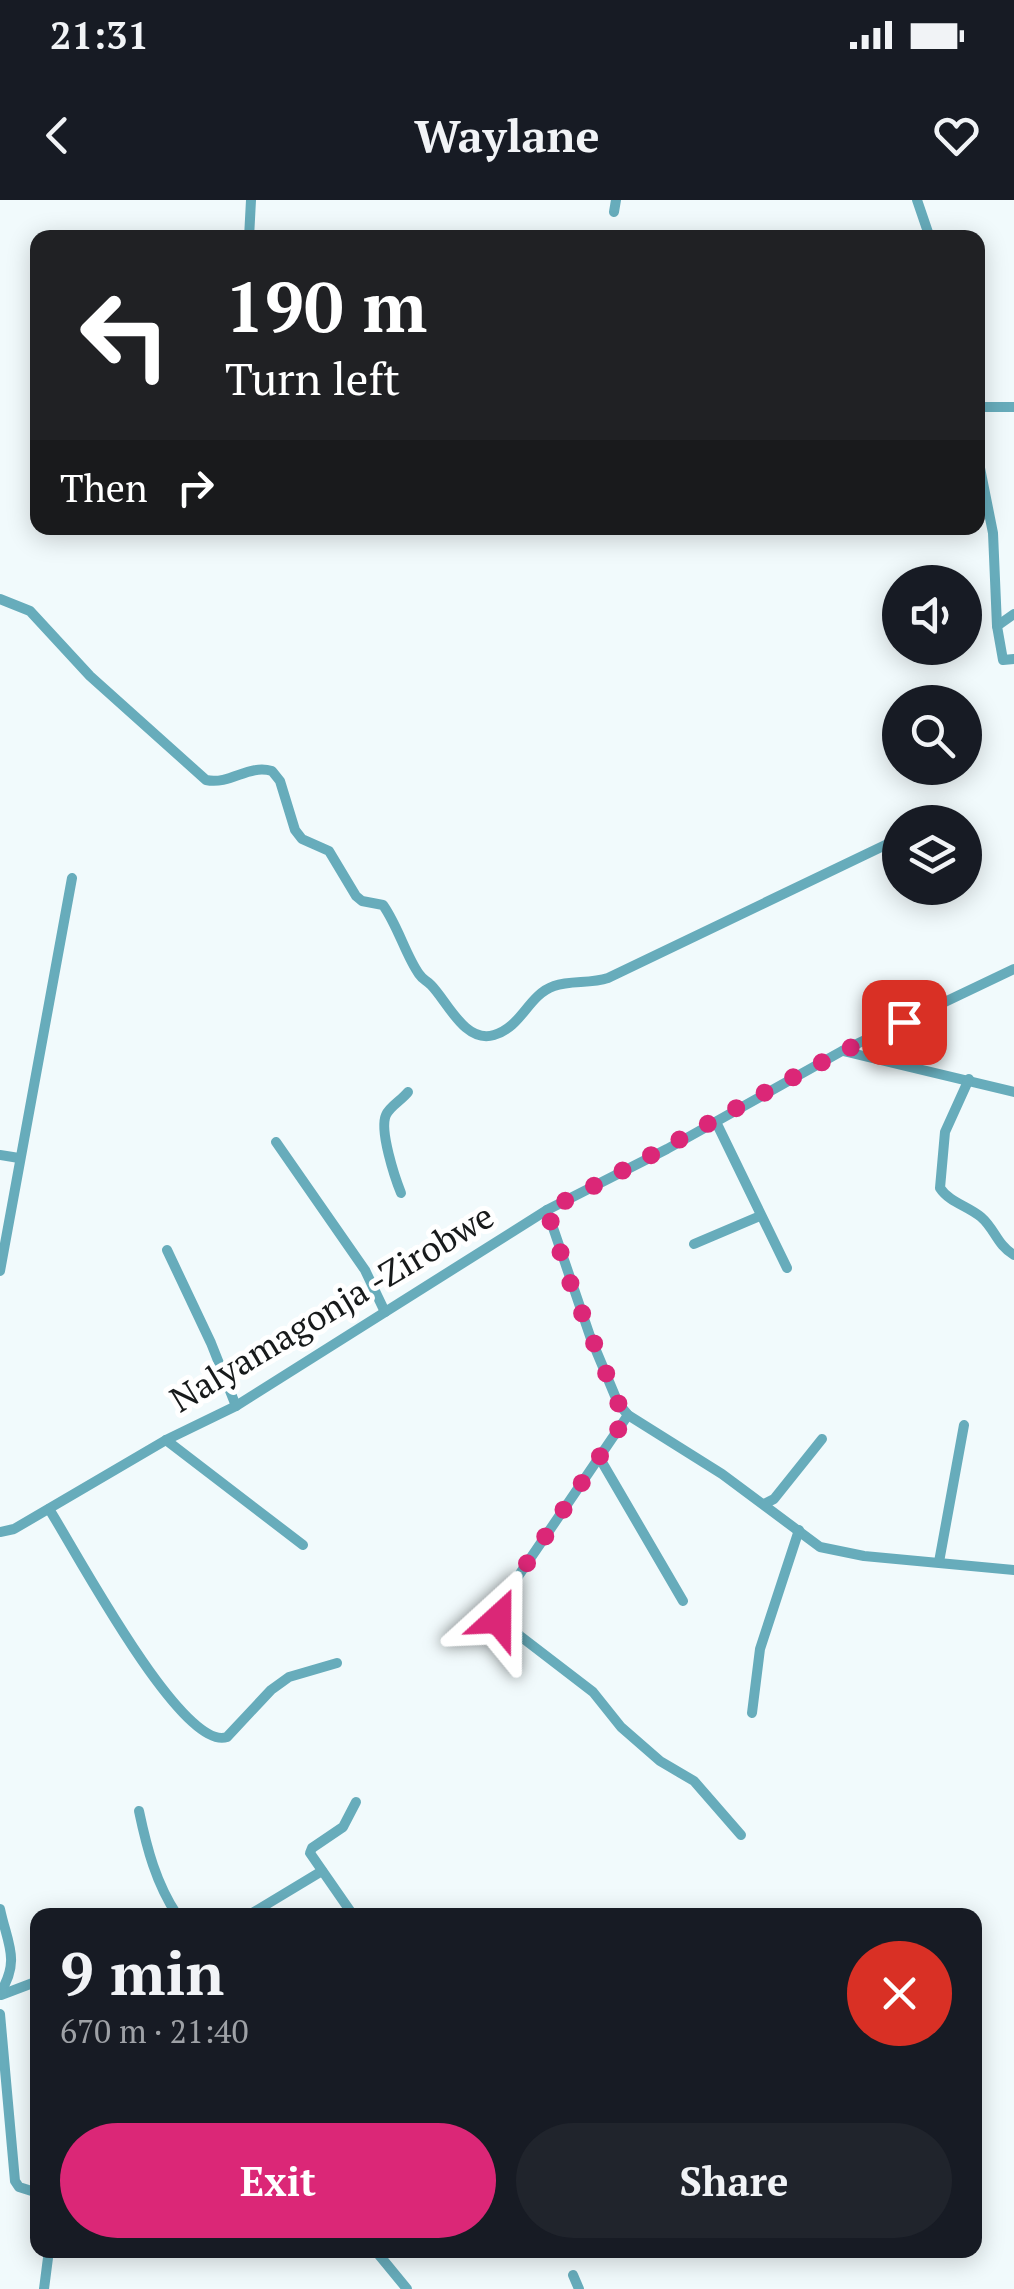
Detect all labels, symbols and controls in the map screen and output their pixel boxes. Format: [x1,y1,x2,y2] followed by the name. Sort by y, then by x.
[50,10,149,60] text: 21:31
[414,105,600,165] text: Waylane
[30,108,85,163] icon: back
[929,108,984,163] icon: heart
[225,259,427,352] text: 190 m
[60,270,190,400] icon: left
[225,348,400,408] text: Turn left
[168,460,223,515] icon: right
[60,463,148,513] text: Then
[882,565,982,905] map controls
[882,565,982,665] button: sound
[882,685,982,785] button: search
[882,805,982,905] button: layers
[862,980,947,1065] pin
[877,995,932,1050] icon: arrive
[161,1192,502,1422] street label: Nalyamagonja -Zirobwe
[446,1567,550,1671] position arrow
[60,1933,224,2012] text: 9 min
[847,1941,952,2046] button: close
[60,2010,248,2052] text: 670 m · 21:40
[60,2123,496,2238] button: Exit
[516,2123,952,2238] button: Share

